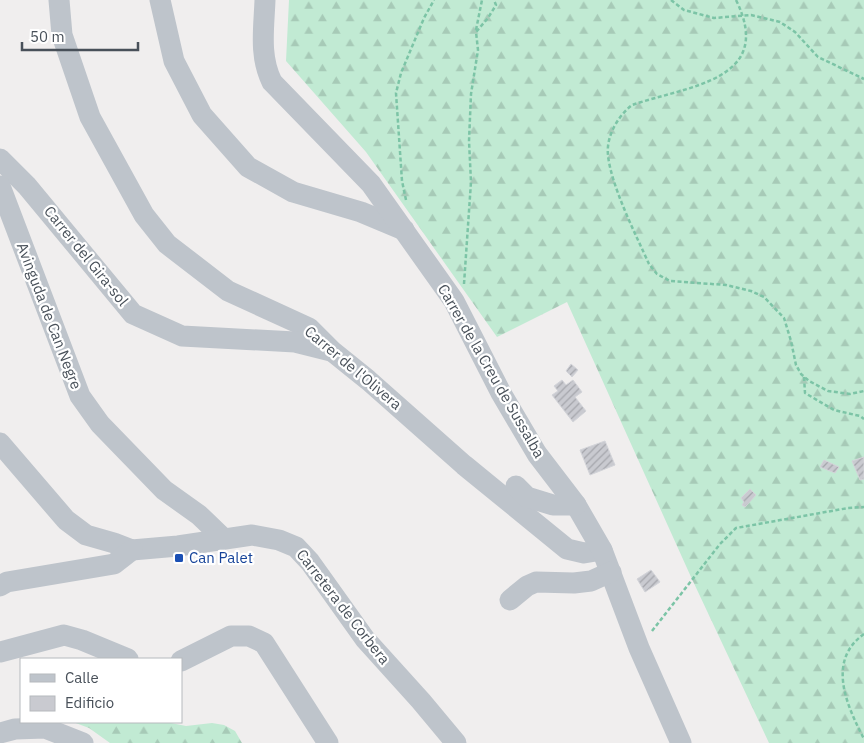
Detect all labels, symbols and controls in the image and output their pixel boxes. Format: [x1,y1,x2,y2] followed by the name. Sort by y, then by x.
[22,20,139,52] scale bar
[30,27,65,46] text: 50 m
[40,202,133,310] street label: Carrer del Gira-sol
[13,240,86,392] street label: Avinguda de Can Negre
[434,280,549,461] street label: Carrer de la Creu de Sussalba
[301,321,406,414] street label: Carrer de l'Olivera
[292,545,394,668] street label: Carretera de Corbera
[189,548,253,567] place label: Can Palet
[173,552,185,564] marker: Can Palet
[20,658,182,723] legend
[65,668,99,687] text: Calle
[65,693,114,712] text: Edificio

